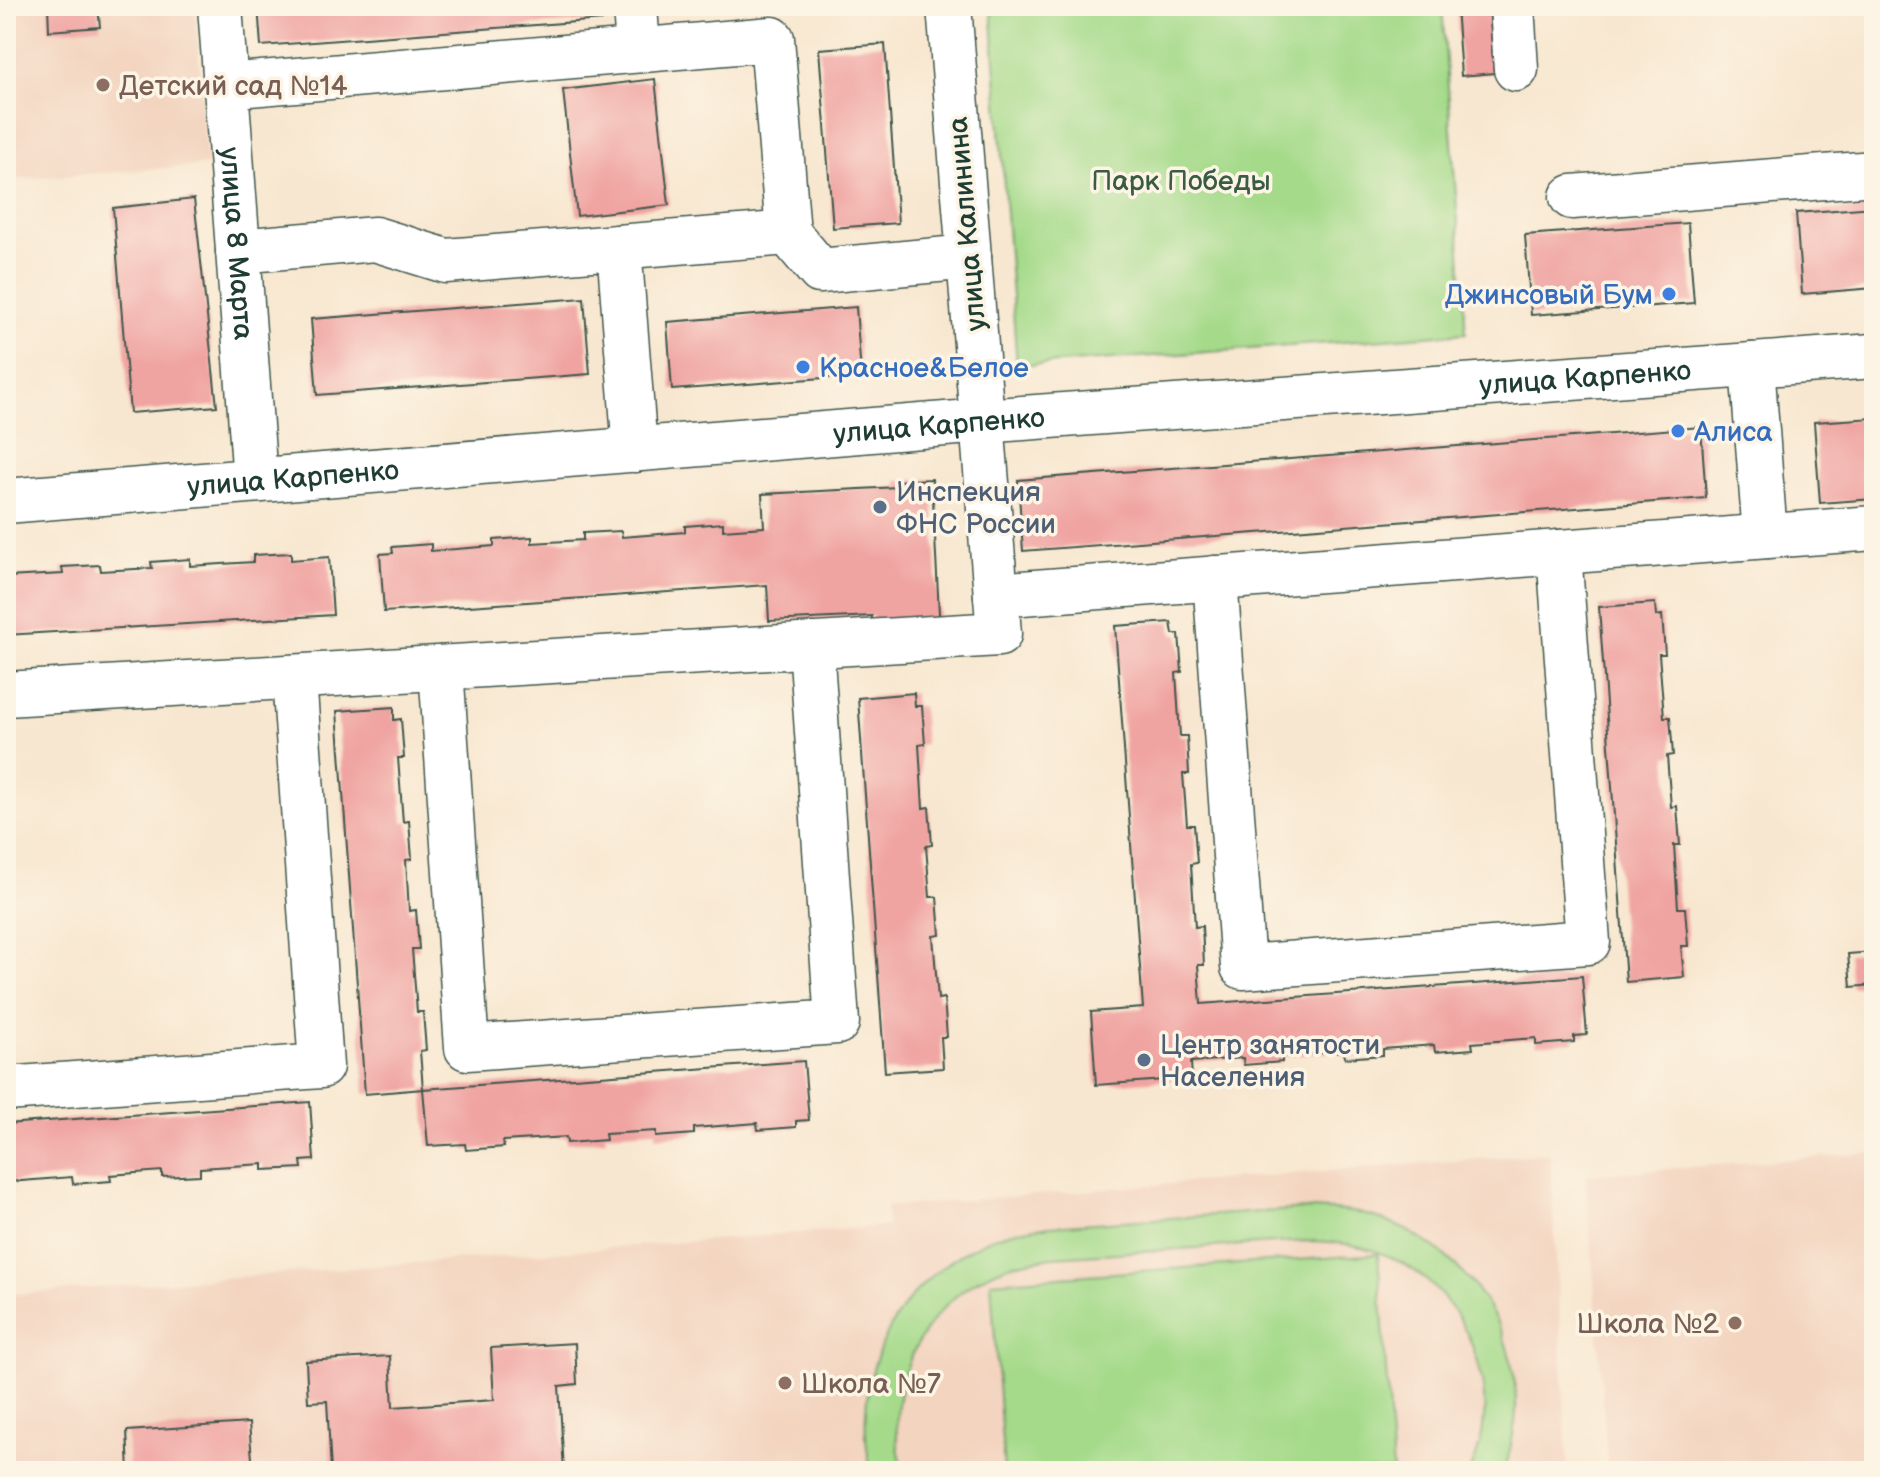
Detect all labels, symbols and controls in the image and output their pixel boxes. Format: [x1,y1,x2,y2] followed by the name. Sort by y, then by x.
[119,70,348,103] place label: Детский сад №14
[94,76,112,94] marker: Детский сад №14
[942,115,993,332] street label: улица Калинина
[212,146,260,341] street label: улица 8 Марта
[1091,165,1271,198] park label: Парк Победы
[1445,279,1653,312] place label: Джинсовый Бум
[1660,285,1678,303] marker: Джинсовый Бум
[819,352,1029,385] place label: Красное&Белое
[1478,354,1692,403] street label: улица Карпенко
[794,358,812,376] marker: Красное&Белое
[832,401,1046,451] street label: улица Карпенко
[1693,416,1773,449] place label: Алиса
[1669,422,1687,440] marker: Алиса
[186,454,400,504] street label: улица Карпенко
[896,476,1056,541] place label: Инспекция ФНС России
[871,498,889,516] marker: Инспекция ФНС России
[1160,1029,1380,1094] place label: Центр занятости Населения
[1135,1051,1153,1069] marker: Центр занятости Населения
[1577,1308,1719,1341] place label: Школа №2
[1726,1314,1744,1332] marker: Школа №2
[801,1368,941,1401] place label: Школа №7
[776,1374,794,1392] marker: Школа №7

